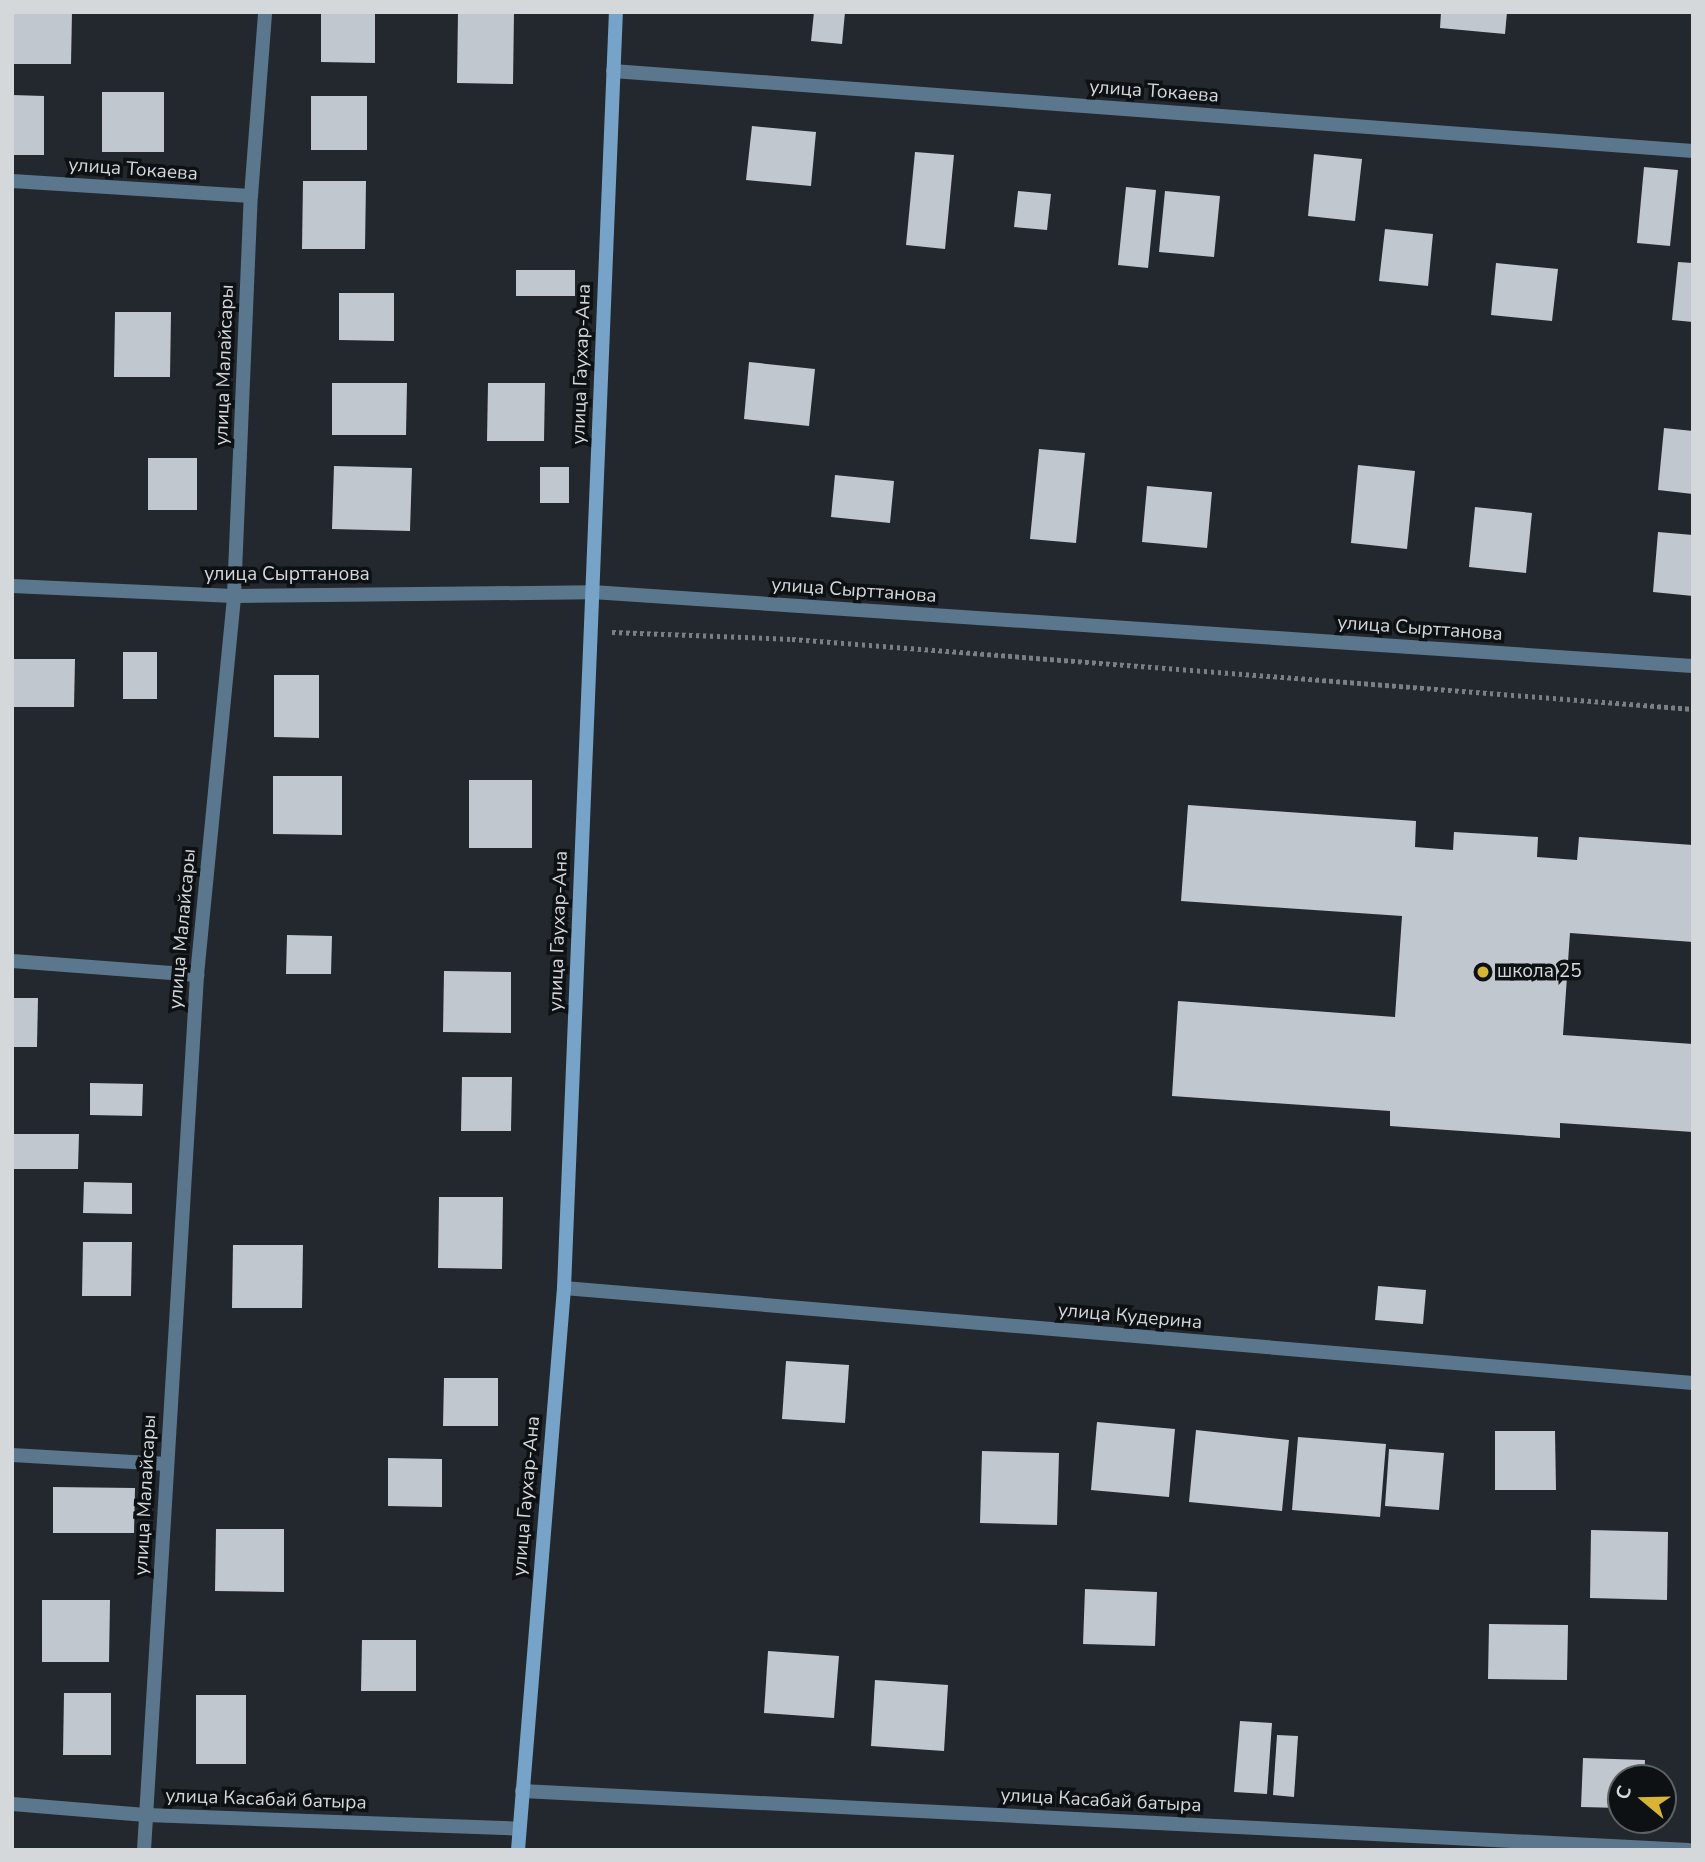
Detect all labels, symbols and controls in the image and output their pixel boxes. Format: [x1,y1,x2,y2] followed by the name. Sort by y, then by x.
[1088,76,1220,108] street label: улица Токаева
[67,154,199,186] street label: улица Токаева
[568,283,596,445] street label: улица Гаухар-Ана
[211,284,239,446] street label: улица Малайсары
[204,564,370,586] street label: улица Сырттанова
[771,574,937,608] street label: улица Сырттанова
[1337,612,1503,646] street label: улица Сырттанова
[165,848,201,1010] street label: улица Малайсары
[545,850,573,1012] street label: улица Гаухар-Ана
[1497,961,1582,983] place label: школа 25
[1475,964,1491,980] marker: школа 25
[1057,1299,1203,1335] street label: улица Кудерина
[130,1414,162,1576] street label: улица Малайсары
[509,1415,545,1577] street label: улица Гаухар-Ана
[1607,1764,1677,1834] north arrow
[1610,1782,1638,1803] text: С
[1000,1784,1202,1818] street label: улица Касабай батыра
[165,1785,367,1815] street label: улица Касабай батыра

